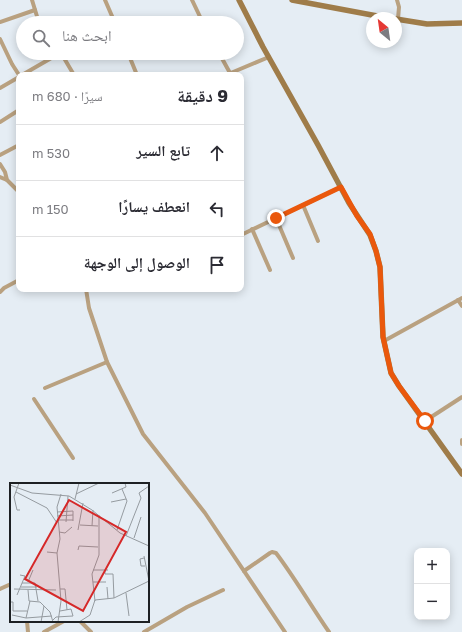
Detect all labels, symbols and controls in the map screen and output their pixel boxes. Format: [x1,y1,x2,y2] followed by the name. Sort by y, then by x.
[366,12,402,48] north arrow
[16,16,244,60] search box
[62,26,112,44] text: ابحث هنا
[30,27,52,49] icon: search
[177,85,228,106] text: 9 دقيقة
[32,88,103,104] text: سيرًا · 680 m
[136,141,190,159] text: تابع السير
[206,142,228,164] icon: ahead
[32,145,70,161] text: 530 m
[118,197,190,215] text: انعطف يسارًا
[206,198,228,220] icon: left
[32,201,69,217] text: 150 m
[267,209,285,227] route end
[84,253,190,271] text: الوصول إلى الوجهة
[206,254,228,276] icon: arrive
[416,412,434,430] route start
[10,483,149,622] inset map
[414,548,450,620] map controls
[414,548,450,584] button: +
[414,584,450,620] button: −

